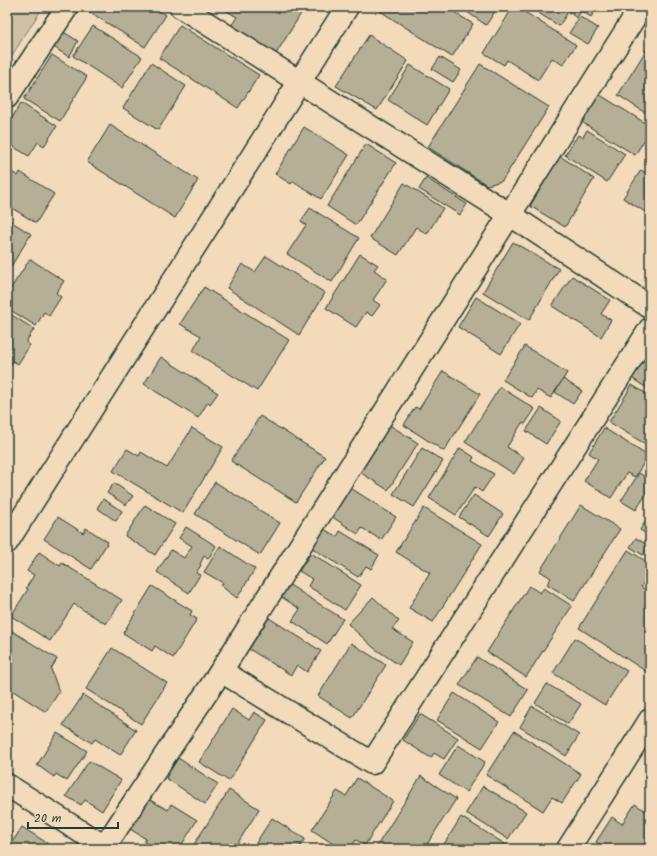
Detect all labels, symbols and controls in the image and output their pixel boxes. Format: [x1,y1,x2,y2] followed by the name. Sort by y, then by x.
[28,804,118,830] scale bar
[34,809,62,828] text: 20 m

